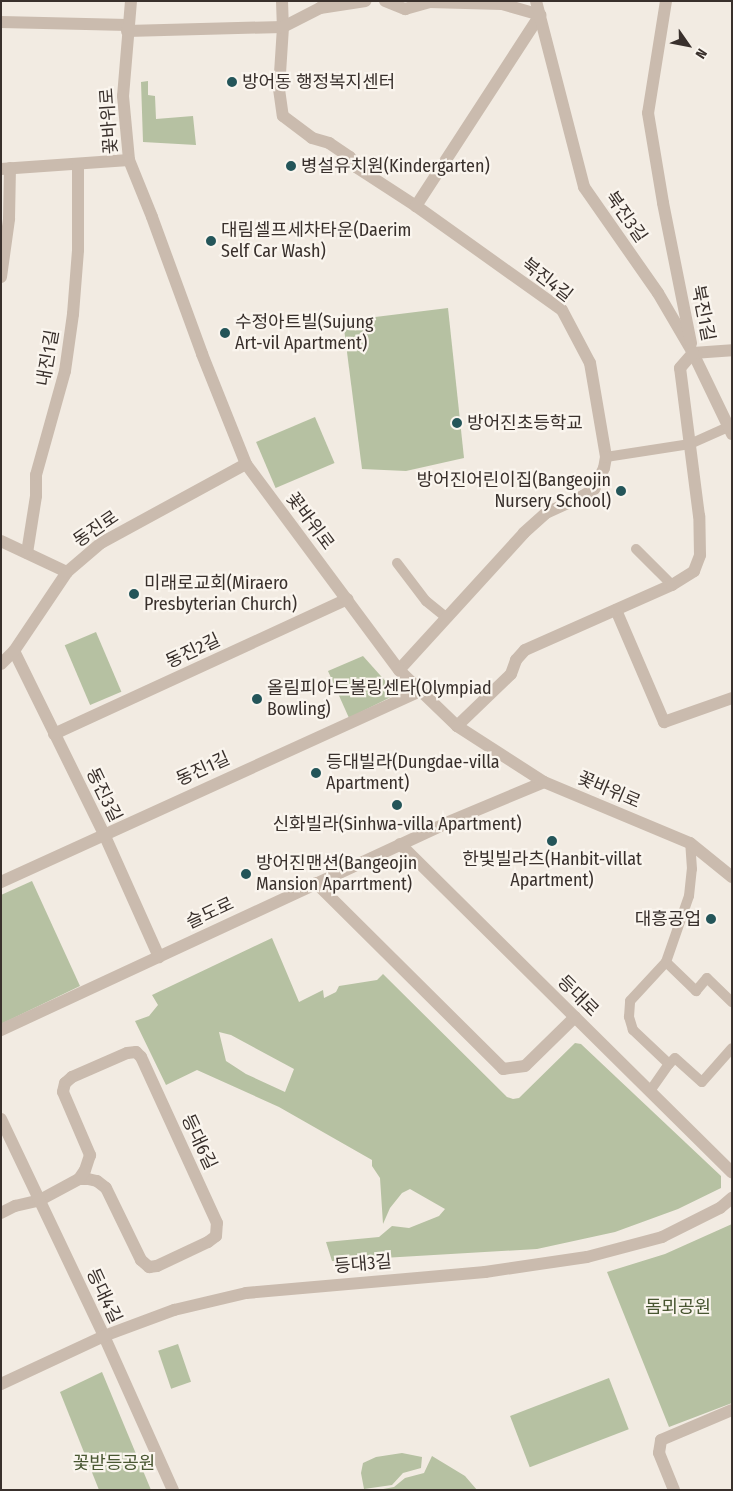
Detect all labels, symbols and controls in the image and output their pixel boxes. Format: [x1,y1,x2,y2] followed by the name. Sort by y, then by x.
[663,20,713,70] north arrow
[692,45,710,62] text: N
[242,71,395,93] place label: 방어동 행정복지센터
[226,76,238,88] marker: 방어동 행정복지센터
[96,87,122,155] street label: 꽃바위로
[301,155,490,177] place label: 병설유치원(Kindergarten)
[285,160,297,172] marker: 병설유치원(Kindergarten)
[601,187,651,247] street label: 북진3길
[221,220,411,262] place label: 대림셀프세차타운(Daerim Self Car Wash)
[205,235,217,247] marker: 대림셀프세차타운(Daerim Self Car Wash)
[517,254,577,306] street label: 북진4길
[687,283,719,343] street label: 북진1길
[235,312,373,354] place label: 수정아트빌(Sujung Art-vil Apartment)
[219,327,231,339] marker: 수정아트빌(Sujung Art-vil Apartment)
[32,328,64,388] street label: 내진1길
[467,412,583,434] place label: 방어진초등학교
[451,417,463,429] marker: 방어진초등학교
[417,470,611,512] place label: 방어진어린이집(Bangeojin Nursery School)
[615,485,627,497] marker: 방어진어린이집(Bangeojin Nursery School)
[281,488,339,554] street label: 꽃바위로
[69,506,123,552] street label: 동진로
[144,573,297,616] place label: 미래로교회(Miraero Presbyterian Church)
[128,588,140,600] marker: 미래로교회(Miraero Presbyterian Church)
[162,629,224,673] street label: 동진2길
[267,678,492,721] place label: 올림피아드볼링센타(Olympiad Bowling)
[251,693,263,705] marker: 올림피아드볼링센타(Olympiad Bowling)
[173,748,233,790] street label: 동진1길
[326,752,500,794] place label: 등대빌라(Dungdae-villa Apartment)
[82,764,126,826] street label: 동진3길
[310,767,322,779] marker: 등대빌라(Dungdae-villa Apartment)
[574,767,644,813] street label: 꽃바위로
[391,799,403,811] marker: 신화빌라(Sinhwa-villa Apartment)
[273,813,521,835] place label: 신화빌라(Sinhwa-villa Apartment)
[546,835,558,847] marker: 한빛빌라츠(Hanbit-villat Apartment)
[462,849,642,892] place label: 한빛빌라츠(Hanbit-villat Apartment)
[256,853,417,896] place label: 방어진맨션(Bangeojin Mansion Aparrtment)
[240,868,252,880] marker: 방어진맨션(Bangeojin Mansion Aparrtment)
[183,893,237,933] street label: 슬도로
[635,908,701,930] place label: 대흥공업
[705,913,717,925] marker: 대흥공업
[553,971,603,1021] street label: 등대로
[177,1111,221,1173] street label: 등대6길
[333,1251,393,1277] street label: 등대3길
[82,1265,126,1327] street label: 등대4길
[645,1296,711,1318] park label: 돔뫼공원
[73,1452,155,1474] park label: 꽃받등공원

